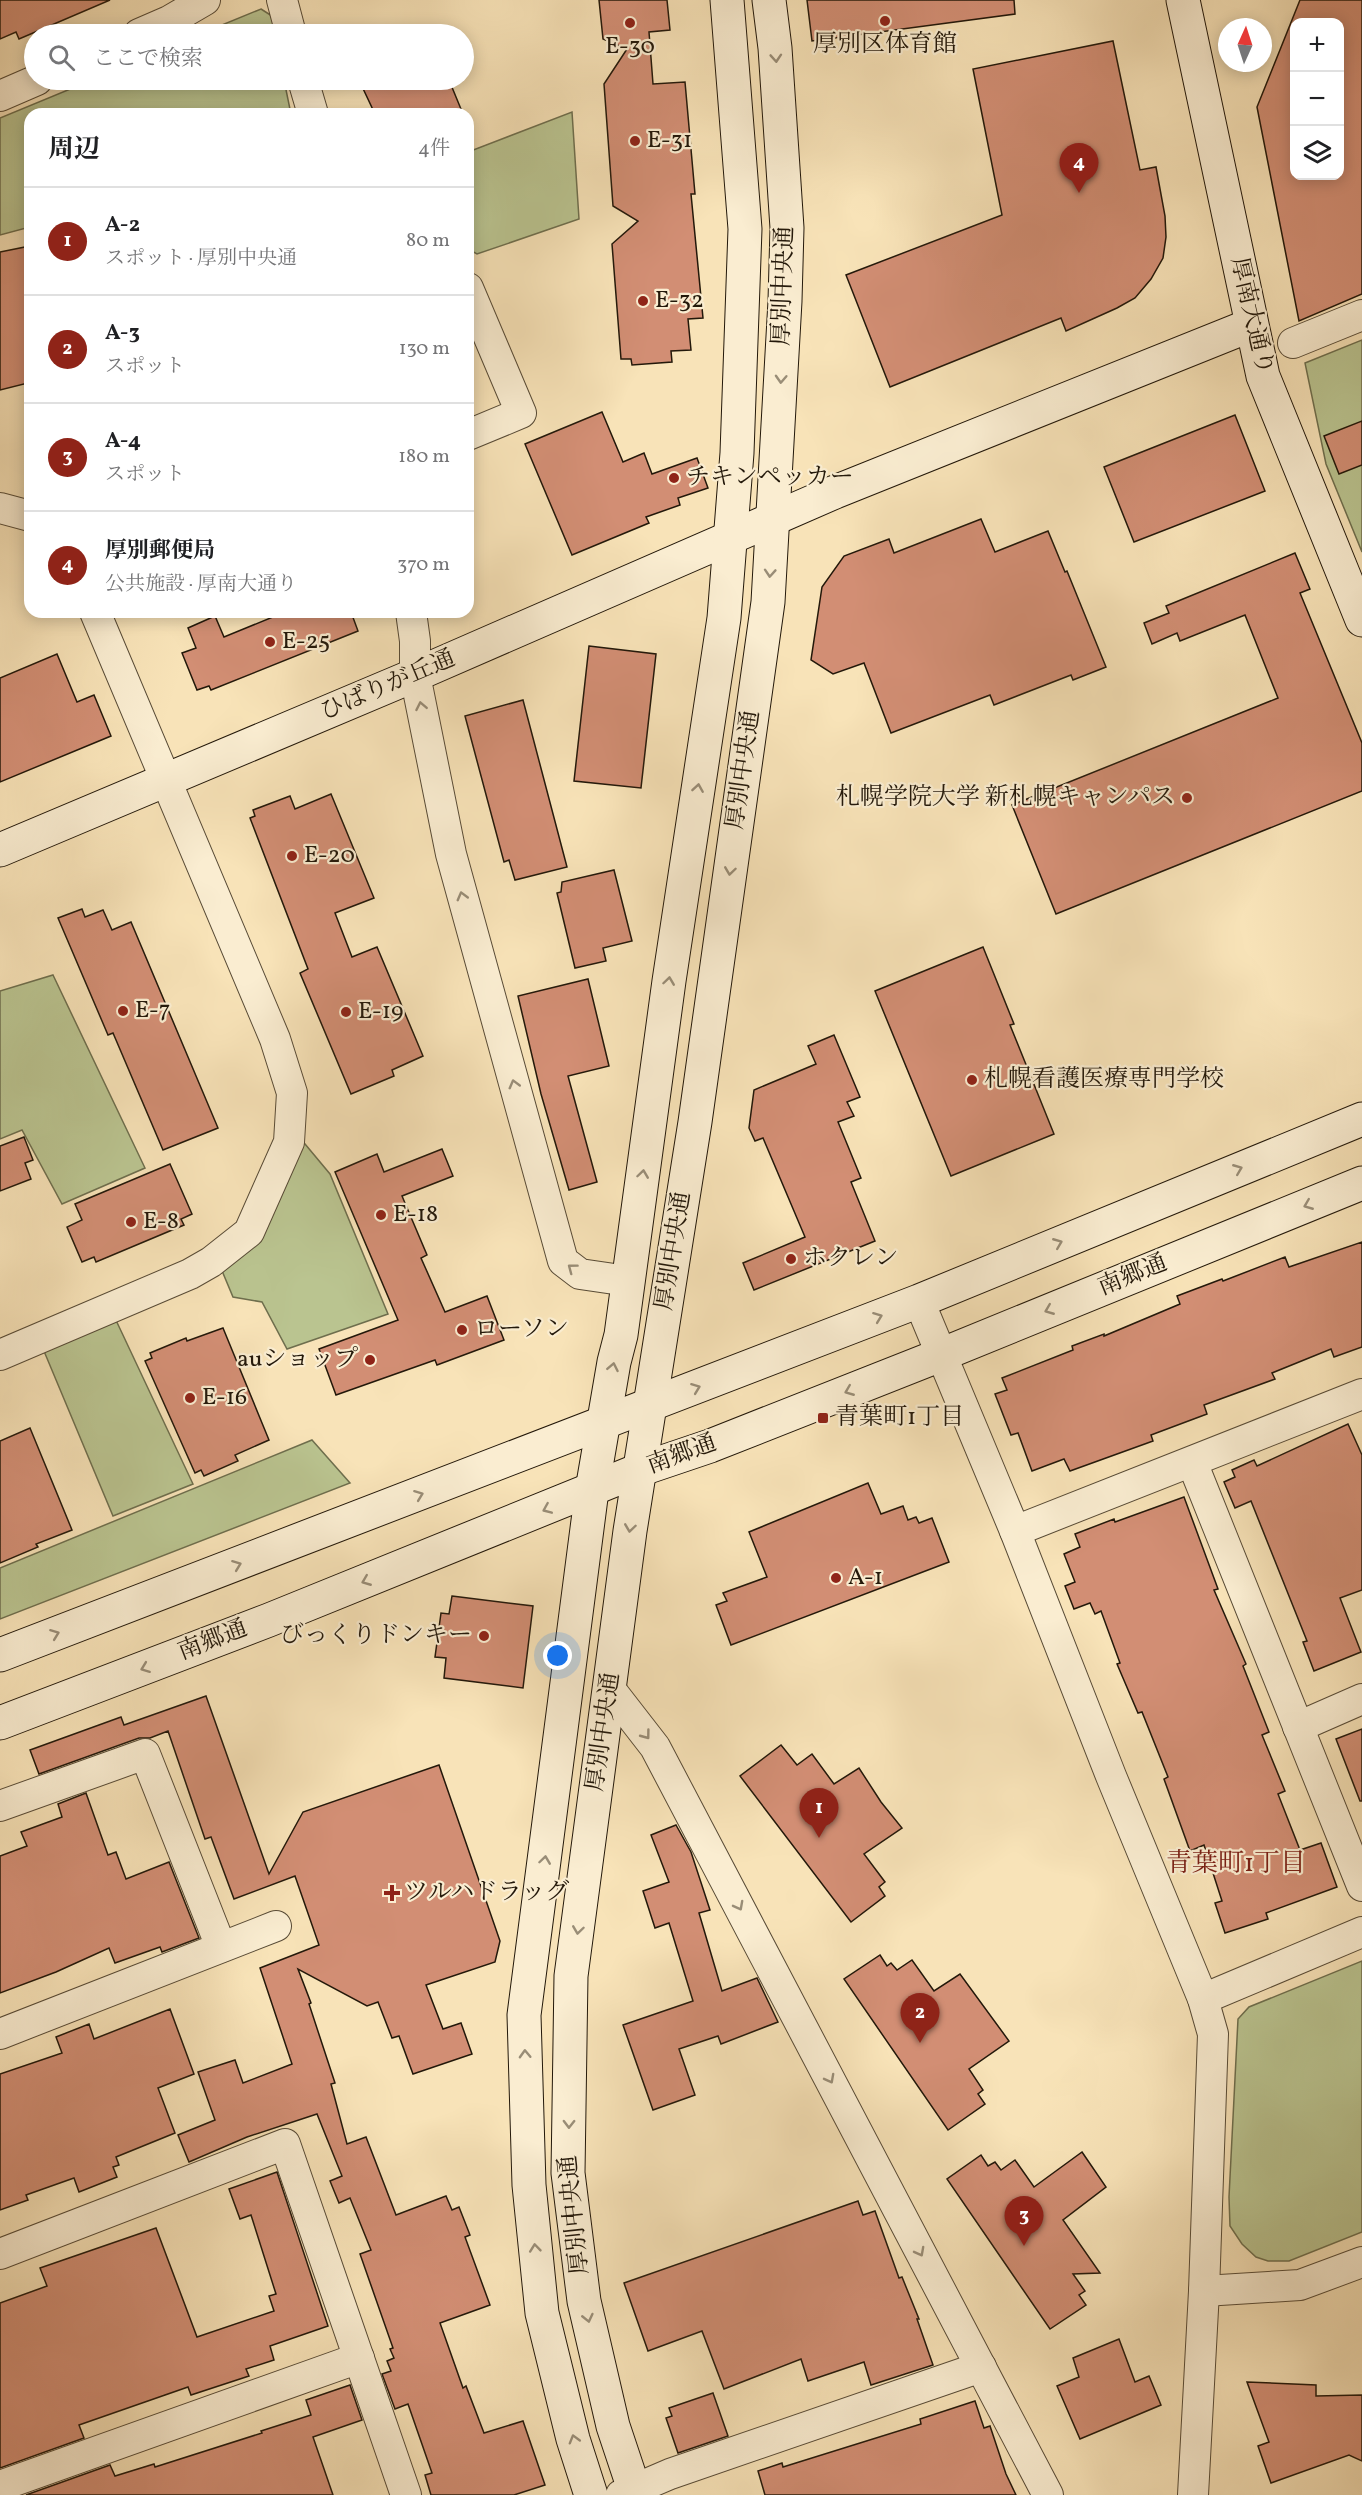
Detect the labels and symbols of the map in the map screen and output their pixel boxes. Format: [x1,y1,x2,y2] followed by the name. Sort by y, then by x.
[878,14,892,28] marker: 厚別区体育館
[623,16,637,30] marker: E-30
[1218,18,1272,72] north arrow
[813,28,957,62] place label: 厚別区体育館
[605,30,655,64] place label: E-30
[769,54,782,63] one-way arrow
[647,124,692,158] place label: E-31
[628,134,642,148] marker: E-31
[1060,144,1098,193] pin: 4
[765,225,803,347] street label: 厚別中央通
[1221,254,1281,378] street label: 厚南大通り
[655,284,704,318] place label: E-32
[636,294,650,308] marker: E-32
[775,374,788,383] one-way arrow
[686,461,854,495] place label: チキンペッカー
[667,471,681,485] marker: チキンペッカー
[764,569,777,578] one-way arrow
[282,625,330,659] place label: E-25
[263,635,277,649] marker: E-25
[315,642,461,730] street label: ひばりが丘通
[415,701,428,711] one-way arrow
[719,708,769,832] street label: 厚別中央通
[836,781,1175,815] place label: 札幌学院大学 新札幌キャンパス
[691,784,704,794] one-way arrow
[1180,791,1194,805] marker: 札幌学院大学 新札幌キャンパス
[304,839,355,873] place label: E-20
[285,849,299,863] marker: E-20
[725,866,737,875] one-way arrow
[457,891,469,902] one-way arrow
[662,977,674,986] one-way arrow
[135,994,170,1028] place label: E-7
[358,995,404,1029] place label: E-19
[116,1004,130,1018] marker: E-7
[339,1005,353,1019] marker: E-19
[984,1063,1224,1097] place label: 札幌看護医療専門学校
[965,1073,979,1087] marker: 札幌看護医療専門学校
[509,1079,521,1090] one-way arrow
[1232,1164,1243,1176] one-way arrow
[636,1170,648,1179] one-way arrow
[648,1189,700,1313] street label: 厚別中央通
[393,1198,438,1232] place label: E-18
[1303,1198,1314,1210] one-way arrow
[143,1205,179,1239] place label: E-8
[374,1208,388,1222] marker: E-18
[124,1215,138,1229] marker: E-8
[1052,1238,1063,1250] one-way arrow
[803,1242,898,1276] place label: ホクレン
[1093,1247,1173,1305] street label: 南郷通
[784,1252,798,1266] marker: ホクレン
[568,1264,579,1275] one-way arrow
[1044,1303,1055,1315] one-way arrow
[871,1312,882,1324] one-way arrow
[474,1313,569,1347] place label: ローソン
[455,1323,469,1337] marker: ローソン
[237,1343,358,1377] place label: auショップ
[363,1353,377,1367] marker: auショップ
[606,1362,619,1372] one-way arrow
[202,1381,247,1415] place label: E-16
[690,1383,701,1395] one-way arrow
[844,1384,855,1396] one-way arrow
[183,1391,197,1405] marker: E-16
[835,1401,964,1435] place label: 青葉町1丁目
[816,1411,830,1425] marker: 青葉町1丁目
[642,1427,722,1483] street label: 南郷通
[413,1490,424,1502] one-way arrow
[542,1502,553,1514] one-way arrow
[625,1523,637,1533] one-way arrow
[231,1560,242,1572] one-way arrow
[848,1561,883,1595] place label: A-1
[829,1571,843,1585] marker: A-1
[361,1574,372,1586] one-way arrow
[173,1612,253,1670] street label: 南郷通
[280,1619,472,1653] place label: びっくりドンキー
[49,1629,59,1642] one-way arrow
[477,1629,491,1643] marker: びっくりドンキー
[543,1641,572,1670] your location
[140,1660,151,1673] one-way arrow
[579,1670,629,1794] street label: 厚別中央通
[639,1728,650,1739] one-way arrow
[800,1788,838,1838] pin: 1
[1166,1846,1306,1882] district label: 青葉町1丁目
[538,1856,550,1865] one-way arrow
[404,1876,569,1910] place label: ツルハドラッグ
[385,1886,399,1900] marker: ツルハドラッグ
[732,1900,743,1911] one-way arrow
[572,1925,584,1934] one-way arrow
[900,1994,940,2043] pin: 2
[519,2049,531,2058] one-way arrow
[823,2073,834,2083] one-way arrow
[563,2120,575,2129] one-way arrow
[552,2154,598,2276] street label: 厚別中央通
[1004,2196,1044,2246] pin: 3
[529,2244,542,2253] one-way arrow
[913,2245,924,2256] one-way arrow
[581,2312,594,2322] one-way arrow
[569,2434,581,2445] one-way arrow

